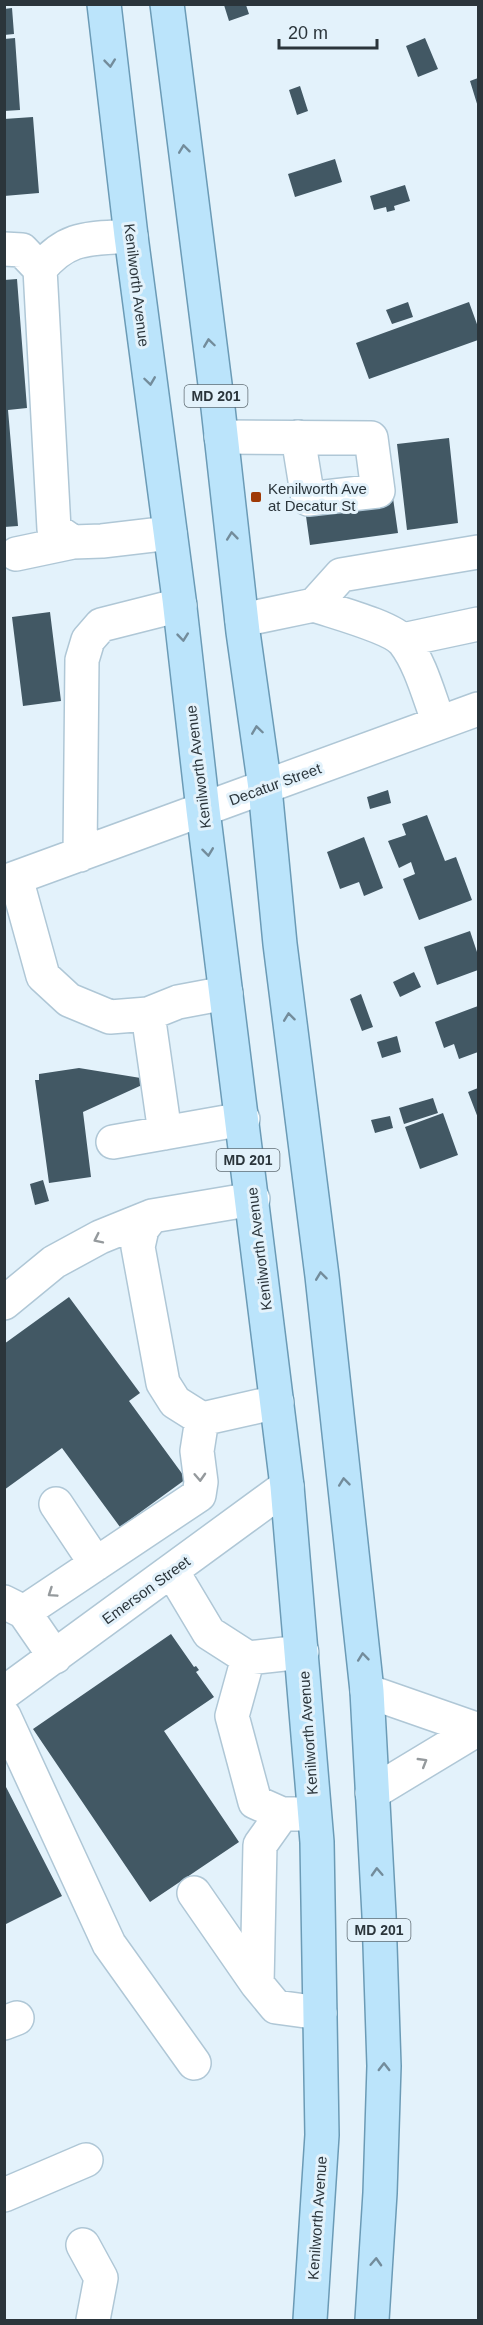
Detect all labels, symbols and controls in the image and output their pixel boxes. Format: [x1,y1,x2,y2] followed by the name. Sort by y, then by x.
[279,12,376,50] scale bar
[288,23,328,43] text: 20 m
[103,58,116,67] one-way arrow
[178,145,191,154] one-way arrow
[121,222,153,348] street label: Kenilworth Avenue
[203,338,216,347] one-way arrow
[143,377,155,386] one-way arrow
[184,385,248,407] road number: MD 201
[268,480,367,514] place label: Kenilworth Ave at Decatur St
[249,490,263,504] marker: Kenilworth Ave at Decatur St
[226,532,239,541] one-way arrow
[176,632,189,642] one-way arrow
[182,704,214,830] street label: Kenilworth Avenue
[251,725,263,734] one-way arrow
[227,759,324,809] street label: Decatur Street
[201,847,214,856] one-way arrow
[283,1013,296,1022] one-way arrow
[216,1149,280,1171] road number: MD 201
[243,1186,275,1312] street label: Kenilworth Avenue
[93,1231,104,1243] one-way arrow
[316,1272,328,1281] one-way arrow
[193,1473,206,1482] one-way arrow
[338,1477,351,1486] one-way arrow
[99,1552,194,1628] street label: Emerson Street
[48,1586,59,1597] one-way arrow
[357,1652,370,1661] one-way arrow
[295,1671,321,1795] street label: Kenilworth Avenue
[417,1758,427,1770] one-way arrow
[370,1868,383,1877] one-way arrow
[348,1919,410,1941] road number: MD 201
[378,2063,390,2072] one-way arrow
[304,2156,330,2280] street label: Kenilworth Avenue
[369,2258,382,2267] one-way arrow

